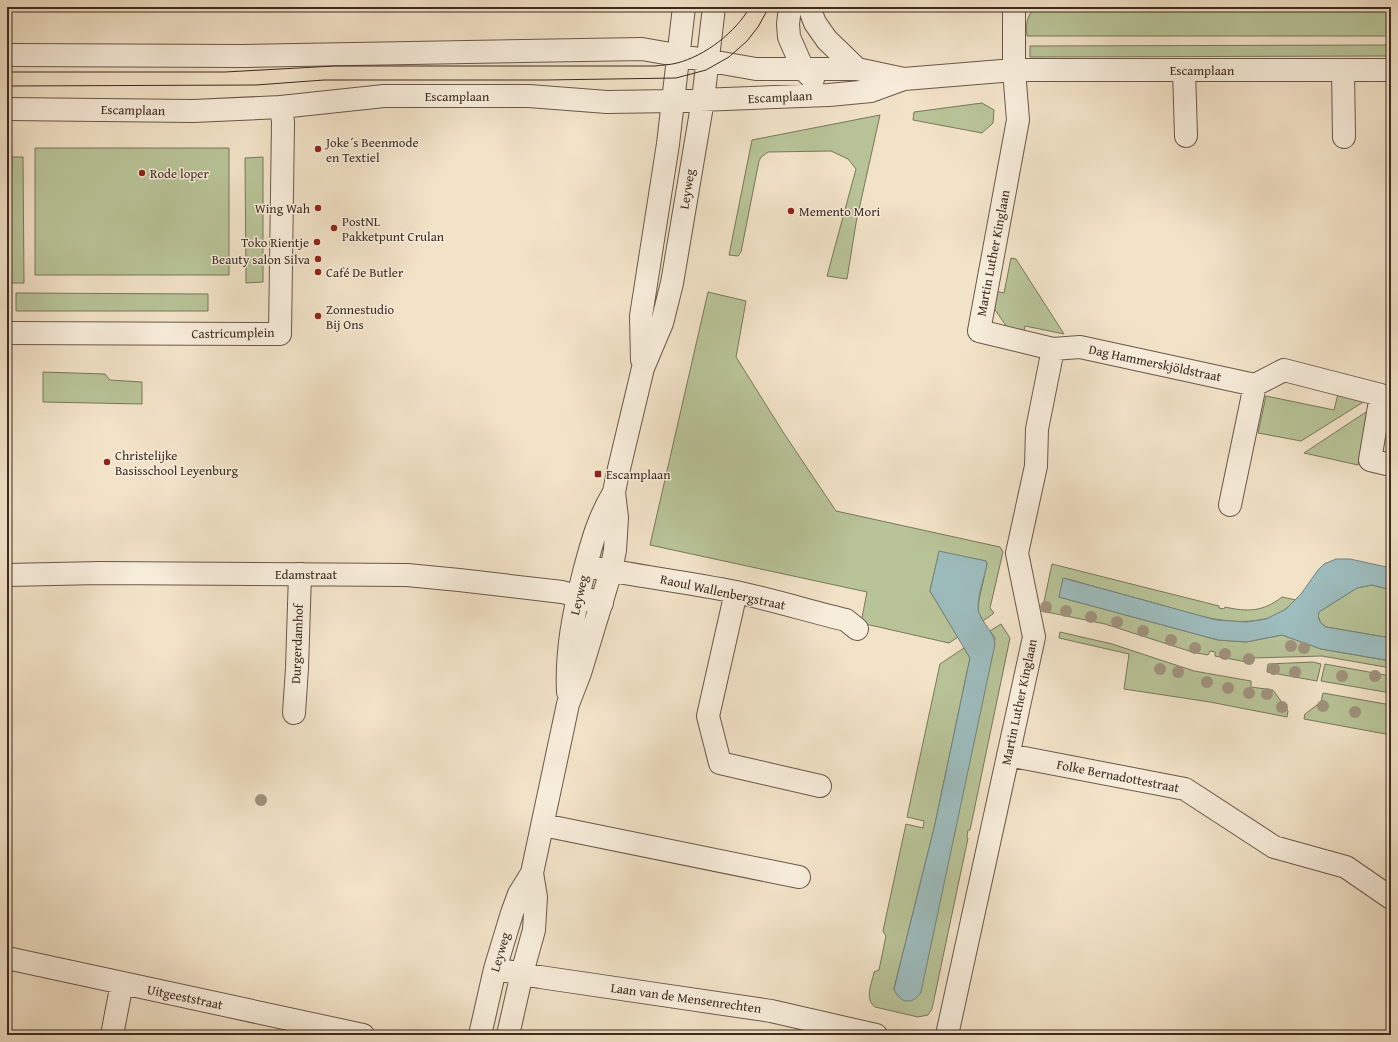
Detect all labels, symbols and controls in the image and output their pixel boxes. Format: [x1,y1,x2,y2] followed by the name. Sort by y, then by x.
[1170,61,1235,80] street label: Escamplaan
[747,86,813,108] street label: Escamplaan
[425,87,490,106] street label: Escamplaan
[101,100,166,120] street label: Escamplaan
[324,133,419,167] place label: Joke´s Beenmode en Textiel
[313,144,323,154] marker: Joke´s Beenmode en Textiel
[150,164,209,183] place label: Rode loper
[674,167,700,210] street label: Leyweg
[137,168,147,178] marker: Rode loper
[971,187,1015,318] street label: Martin Luther Kinglaan
[255,199,311,218] place label: Wing Wah
[799,202,881,221] place label: Memento Mori
[313,203,323,213] marker: Wing Wah
[786,206,796,216] marker: Memento Mori
[342,212,445,246] place label: PostNL Pakketpunt Crulan
[329,223,339,233] marker: PostNL Pakketpunt Crulan
[241,233,309,252] place label: Toko Rientje
[312,237,322,247] marker: Toko Rientje
[212,250,311,269] place label: Beauty salon Silva
[313,254,323,264] marker: Beauty salon Silva
[326,263,404,282] place label: Café De Butler
[313,267,323,277] marker: Café De Butler
[326,300,395,334] place label: Zonnestudio Bij Ons
[313,311,323,321] marker: Zonnestudio Bij Ons
[191,323,275,343] street label: Castricumplein
[1087,340,1223,386] street label: Dag Hammerskjöldstraat
[115,446,238,480] place label: Christelijke Basisschool Leyenburg
[102,457,112,467] marker: Christelijke Basisschool Leyenburg
[606,465,671,484] place label: Escamplaan
[593,469,603,479] marker: Escamplaan
[275,565,337,584] street label: Edamstraat
[659,569,788,615] street label: Raoul Wallenbergstraat
[565,573,593,617] street label: Leyweg
[286,602,308,684] street label: Durgerdamhof
[996,637,1042,767] street label: Martin Luther Kinglaan
[1055,755,1181,797] street label: Folke Bernadottestraat
[485,929,515,974] street label: Leyweg
[609,978,763,1018] street label: Laan van de Mensenrechten
[145,980,225,1014] street label: Uitgeeststraat

